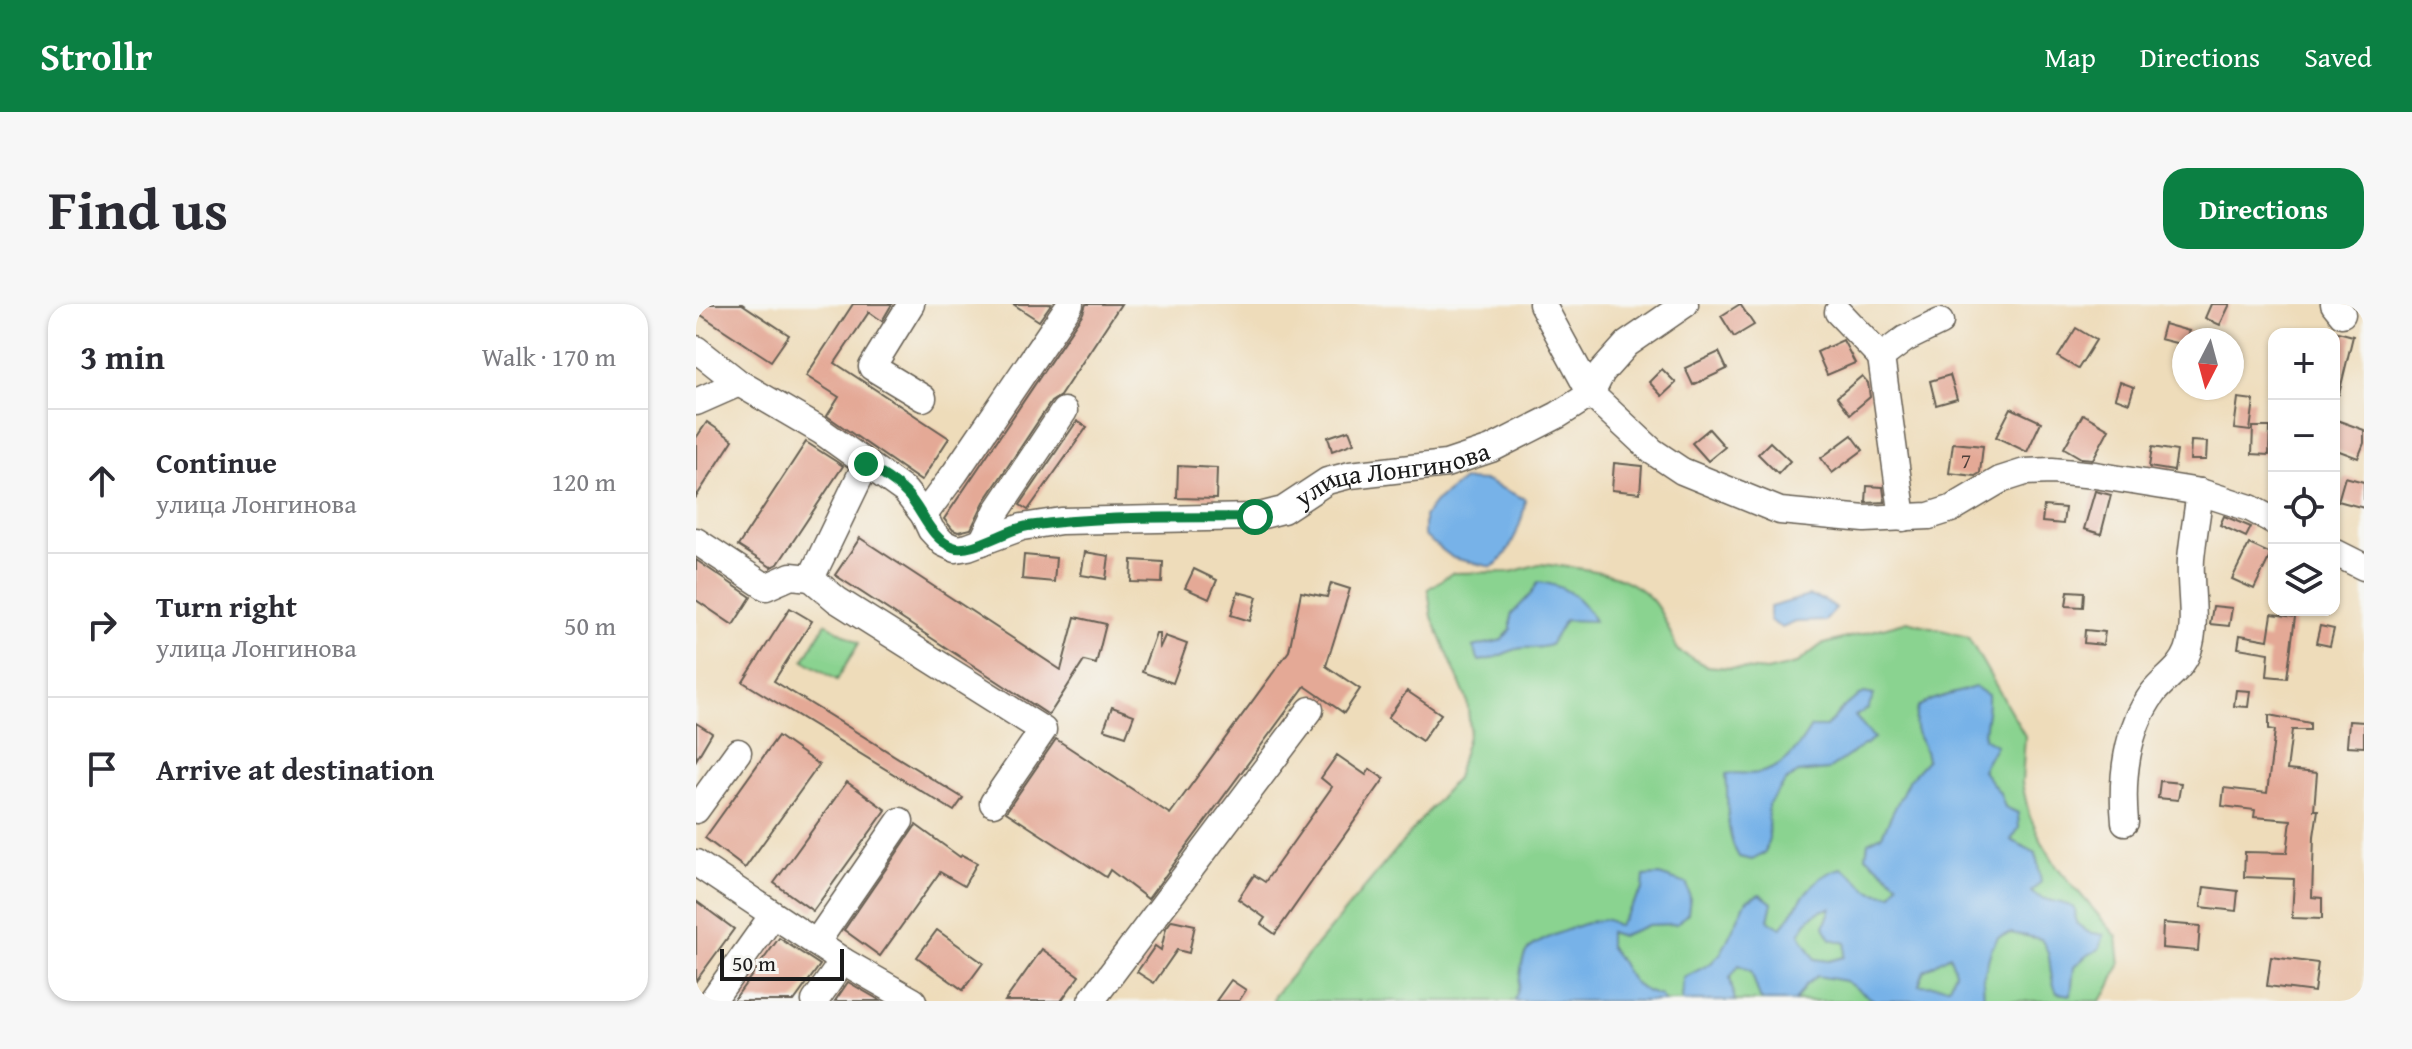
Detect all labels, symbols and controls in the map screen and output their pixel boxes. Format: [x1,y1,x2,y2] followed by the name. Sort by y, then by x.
[40,28,152,84] text: Strollr
[2044,36,2096,77] text: Map
[2140,36,2260,77] text: Directions
[2304,36,2372,77] text: Saved
[48,167,228,250] text: Find us
[2163,168,2364,249] button: Directions
[2172,328,2244,400] north arrow
[2268,328,2340,616] map controls
[2268,328,2340,400] button: +
[80,332,165,381] text: 3 min
[482,337,616,376] text: Walk · 170 m
[2268,400,2340,472] button: −
[1286,431,1495,517] street label: улица Лонгинова
[156,440,277,484] text: Continue
[1961,444,1971,476] house number: 7
[848,446,884,482] route end
[80,459,124,503] icon: ahead
[551,462,616,501] text: 120 m
[2268,472,2340,544] button: locate
[156,484,357,523] text: улица Лонгинова
[1237,499,1273,535] route start
[2268,544,2340,616] button: layers
[156,584,297,628] text: Turn right
[80,603,124,647] icon: right
[564,606,616,645] text: 50 m
[156,628,357,667] text: улица Лонгинова
[80,747,124,791] icon: arrive
[156,747,434,791] text: Arrive at destination
[720,945,844,981] scale bar
[732,947,776,979] text: 50 m

